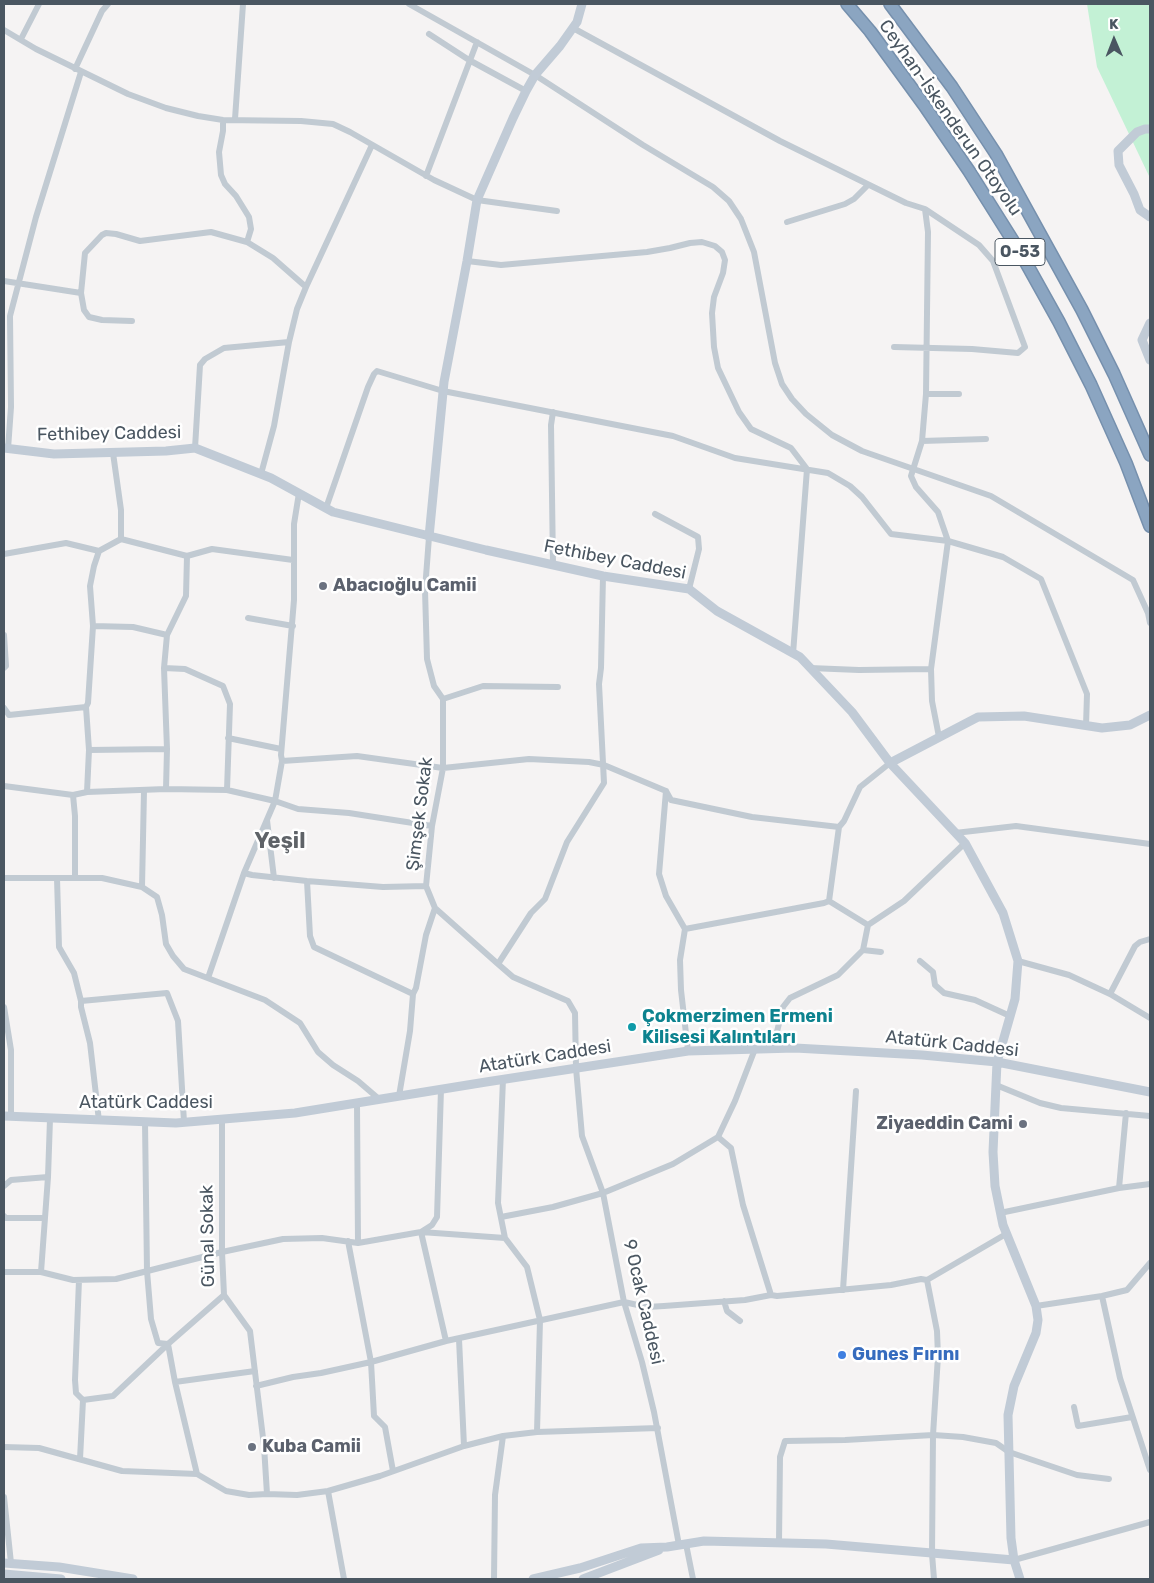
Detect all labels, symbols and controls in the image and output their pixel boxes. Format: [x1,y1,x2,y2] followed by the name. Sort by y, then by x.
[1089,15,1139,65] north arrow
[874,16,1026,220] street label: Ceyhan-İskenderun Otoyolu
[1109,16,1119,33] text: K
[995,238,1045,266] road number: O-53
[37,422,181,446] street label: Fethibey Caddesi
[542,536,688,584] street label: Fethibey Caddesi
[333,575,477,597] place label: Abacıoğlu Camii
[317,580,329,592] marker: Abacıoğlu Camii
[402,756,438,872] street label: Şimşek Sokak
[255,829,305,855] district label: Yeşil
[642,1006,833,1048] place label: Çokmerzimen Ermeni Kilisesi Kalıntıları
[626,1021,638,1033] marker: Çokmerzimen Ermeni Kilisesi Kalıntıları
[884,1026,1020,1062] street label: Atatürk Caddesi
[477,1036,613,1078] street label: Atatürk Caddesi
[79,1092,213,1114] street label: Atatürk Caddesi
[876,1113,1013,1135] place label: Ziyaeddin Cami
[1017,1118,1029,1130] marker: Ziyaeddin Cami
[196,1185,220,1287] street label: Günal Sokak
[618,1237,668,1367] street label: 9 Ocak Caddesi
[852,1344,959,1366] place label: Gunes Fırını
[836,1349,848,1361] marker: Gunes Fırını
[262,1436,361,1458] place label: Kuba Camii
[246,1441,258,1453] marker: Kuba Camii

